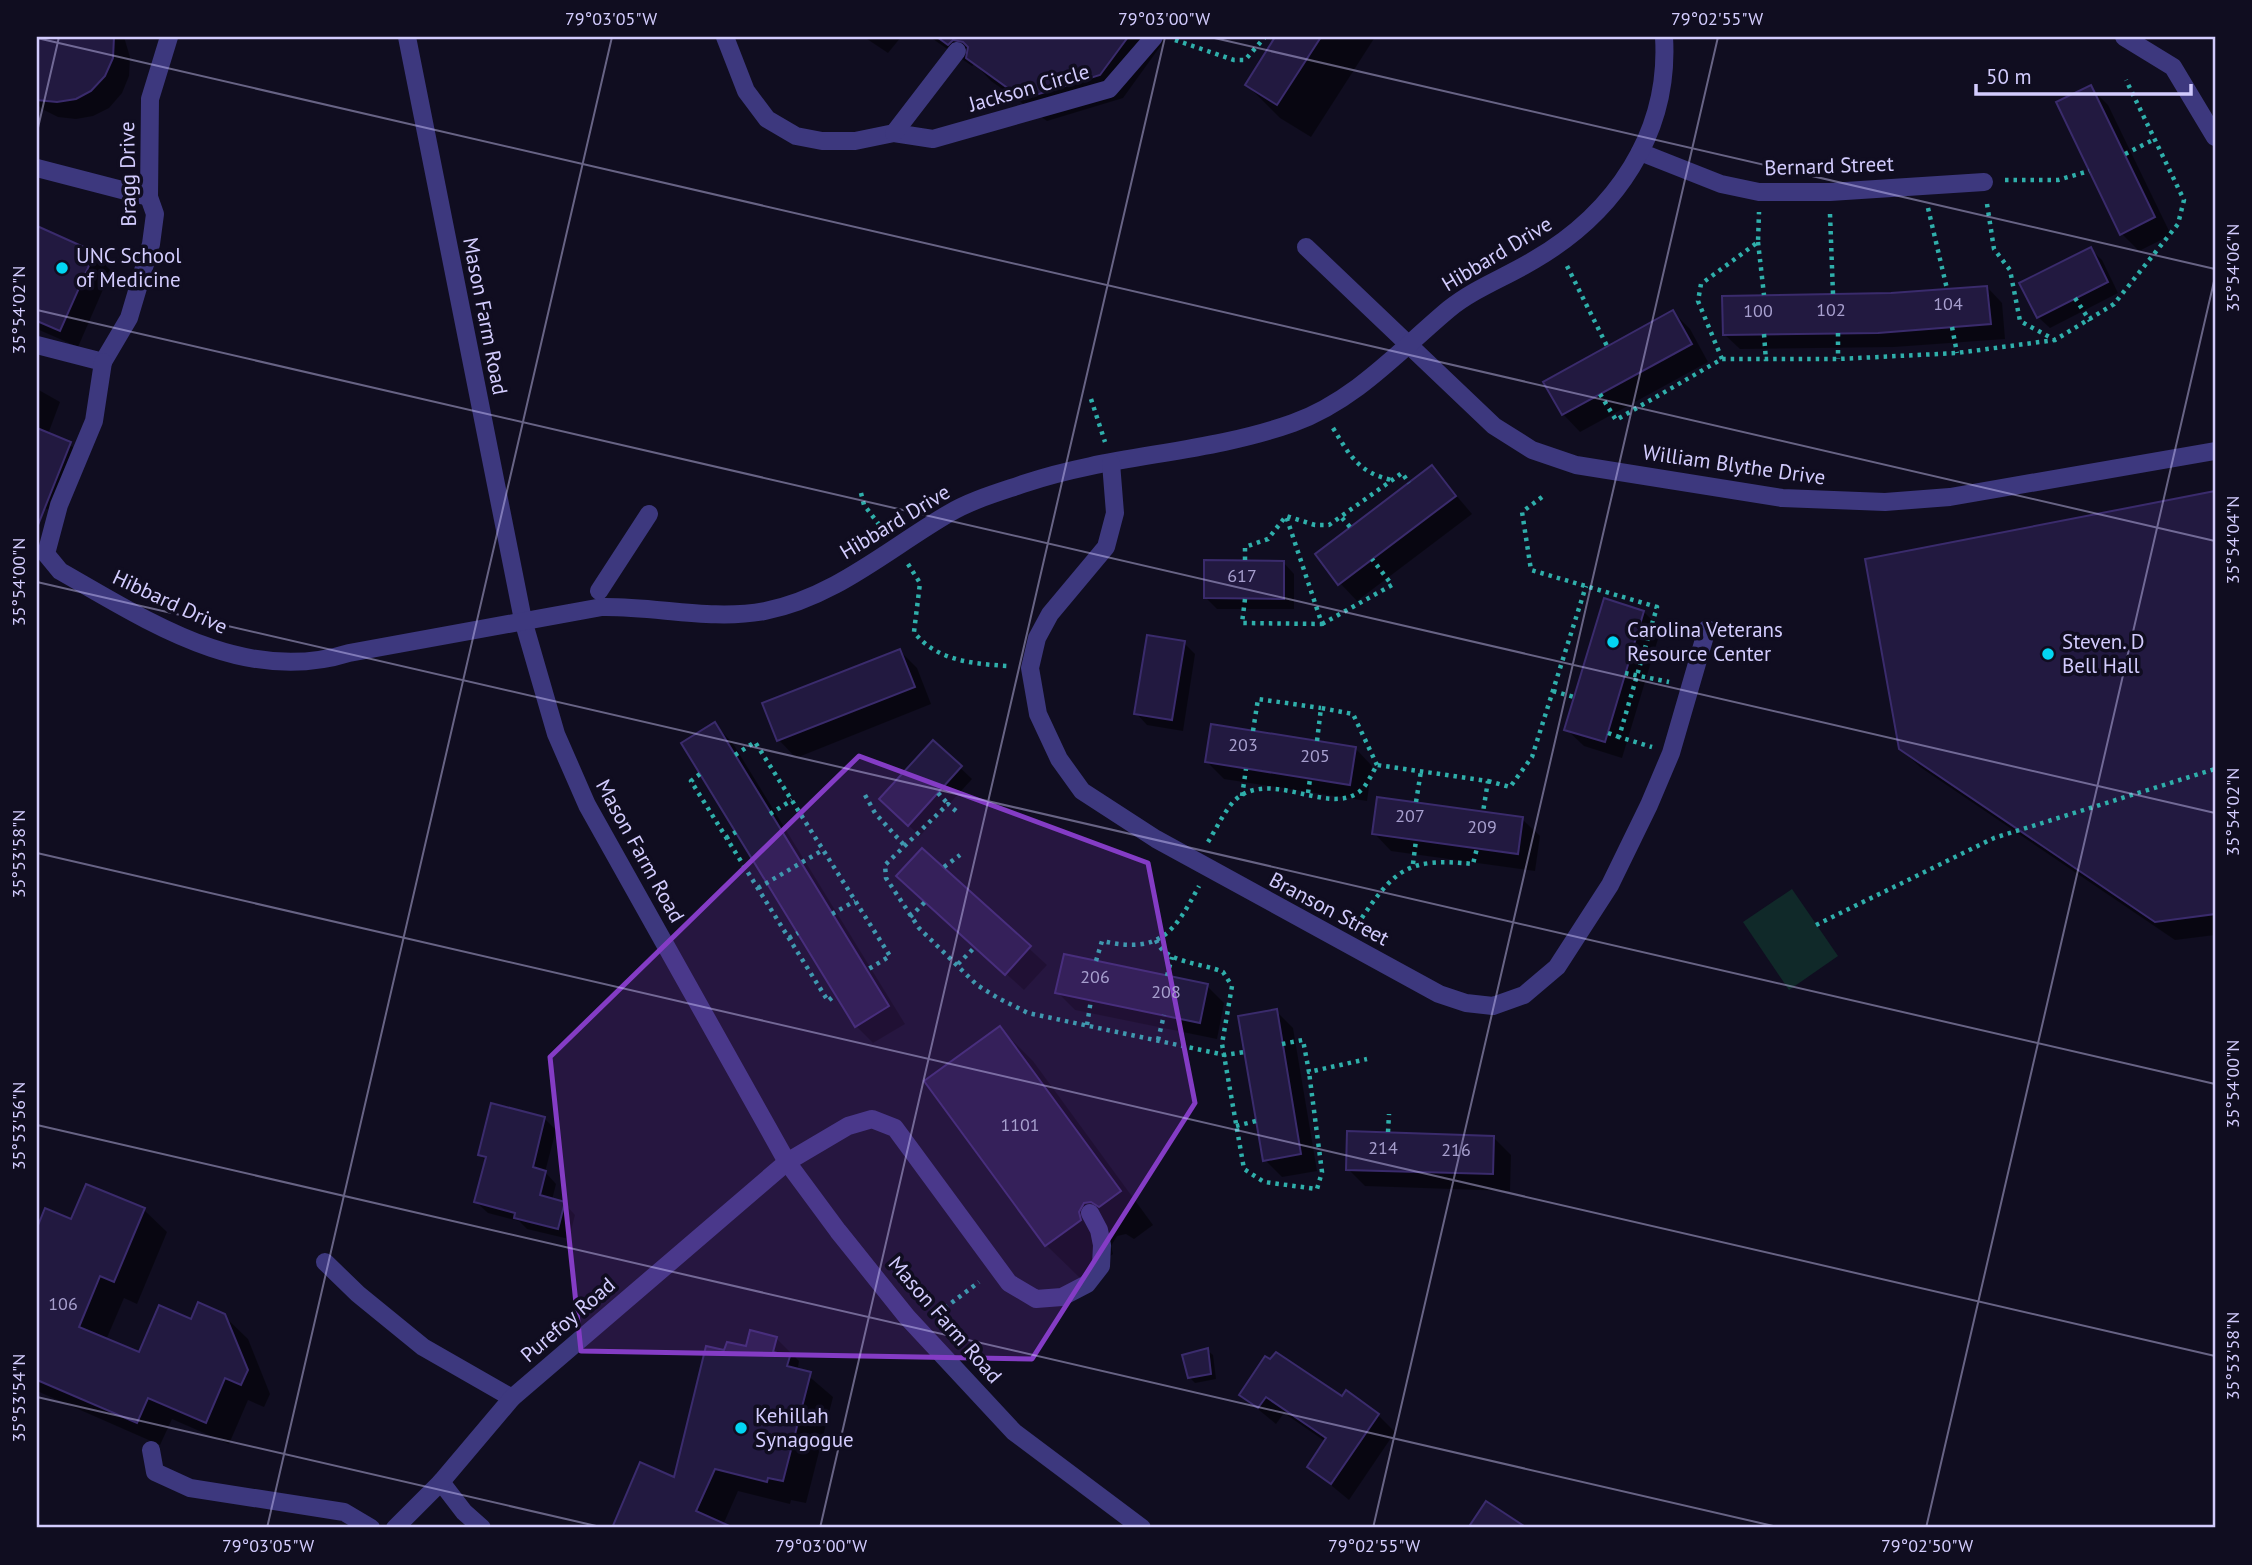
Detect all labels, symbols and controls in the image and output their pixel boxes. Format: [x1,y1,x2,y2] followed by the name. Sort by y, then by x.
[565,7,657,30] text: 79°03'05"W
[1118,7,1210,30] text: 79°03'00"W
[1671,7,1763,30] text: 79°02'55"W
[1976,52,2191,96] scale bar
[964,57,1092,118] street label: Jackson Circle
[1986,63,2032,90] text: 50 m
[113,121,142,227] street label: Bragg Drive
[1764,150,1894,181] street label: Bernard Street
[1437,210,1557,297] street label: Hibbard Drive
[2221,224,2244,312] text: 35°54'06"N
[457,235,514,397] street label: Mason Farm Road
[76,242,181,293] place label: UNC School of Medicine
[54,260,70,276] marker: UNC School of Medicine
[7,266,30,354] text: 35°54'02"N
[1933,292,1963,315] house number: 104
[1816,298,1846,321] house number: 102
[1743,299,1773,322] house number: 100
[1641,438,1827,491] street label: William Blythe Drive
[835,478,955,565] street label: Hibbard Drive
[2221,496,2244,584] text: 35°54'04"N
[7,538,30,626] text: 35°54'00"N
[108,563,232,640] street label: Hibbard Drive
[1227,564,1257,587] house number: 617
[1627,616,1783,667] place label: Carolina Veterans Resource Center
[2062,628,2145,679] place label: Steven. D Bell Hall
[1605,634,1621,650] marker: Carolina Veterans Resource Center
[2040,646,2056,662] marker: Steven. D Bell Hall
[1228,733,1258,756] house number: 203
[1300,744,1330,767] house number: 205
[2221,768,2244,856] text: 35°54'02"N
[590,774,691,927] street label: Mason Farm Road
[1395,804,1425,827] house number: 207
[7,810,30,898] text: 35°53'58"N
[1467,815,1497,838] house number: 209
[1265,866,1394,951] street label: Branson Street
[1080,965,1110,988] house number: 206
[1151,980,1181,1003] house number: 208
[2221,1040,2244,1128] text: 35°54'00"N
[7,1082,30,1170] text: 35°53'56"N
[1000,1113,1040,1136] house number: 1101
[1368,1136,1398,1159] house number: 214
[1441,1138,1471,1161] house number: 216
[883,1251,1008,1389] street label: Mason Farm Road
[515,1271,621,1368] street label: Purefoy Road
[48,1292,78,1315] house number: 106
[2221,1312,2244,1400] text: 35°53'58"N
[7,1354,30,1442] text: 35°53'54"N
[755,1402,854,1453] place label: Kehillah Synagogue
[733,1420,749,1436] marker: Kehillah Synagogue
[222,1534,314,1557] text: 79°03'05"W
[775,1534,867,1557] text: 79°03'00"W
[1328,1534,1420,1557] text: 79°02'55"W
[1881,1534,1973,1557] text: 79°02'50"W

